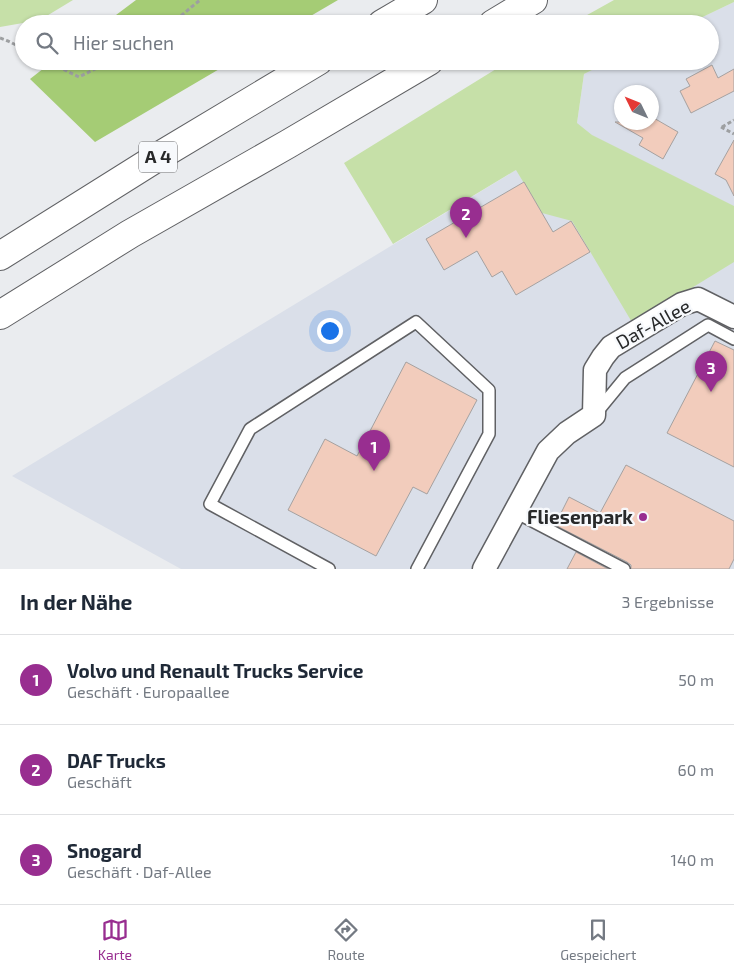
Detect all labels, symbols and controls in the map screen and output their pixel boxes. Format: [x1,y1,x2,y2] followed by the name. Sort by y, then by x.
[15,15,719,70] search box
[33,29,61,57] icon: search
[73,31,174,54] text: Hier suchen
[614,85,659,130] north arrow
[139,142,177,172] road number: A 4
[450,197,482,238] pin: 2
[611,294,694,353] street label: Daf-Allee
[317,318,343,344] your location
[695,351,727,392] pin: 3
[358,430,390,471] pin: 1
[527,505,633,528] place label: Fliesenpark
[637,511,649,523] marker: Fliesenpark
[20,589,132,614] text: In der Nähe
[622,592,714,611] text: 3 Ergebnisse
[67,659,363,682] text: Volvo und Renault Trucks Service
[33,670,39,689] text: 1
[678,670,714,689] text: 50 m
[67,682,230,701] text: Geschäft · Europaallee
[67,749,166,772] text: DAF Trucks
[31,760,41,779] text: 2
[678,760,714,779] text: 60 m
[67,772,132,791] text: Geschäft
[67,839,142,862] text: Snogard
[31,850,41,869] text: 3
[671,850,714,869] text: 140 m
[67,862,212,881] text: Geschäft · Daf-Allee
[98,916,132,963] tab: Karte
[328,916,365,963] tab: Route
[560,916,636,963] tab: Gespeichert

